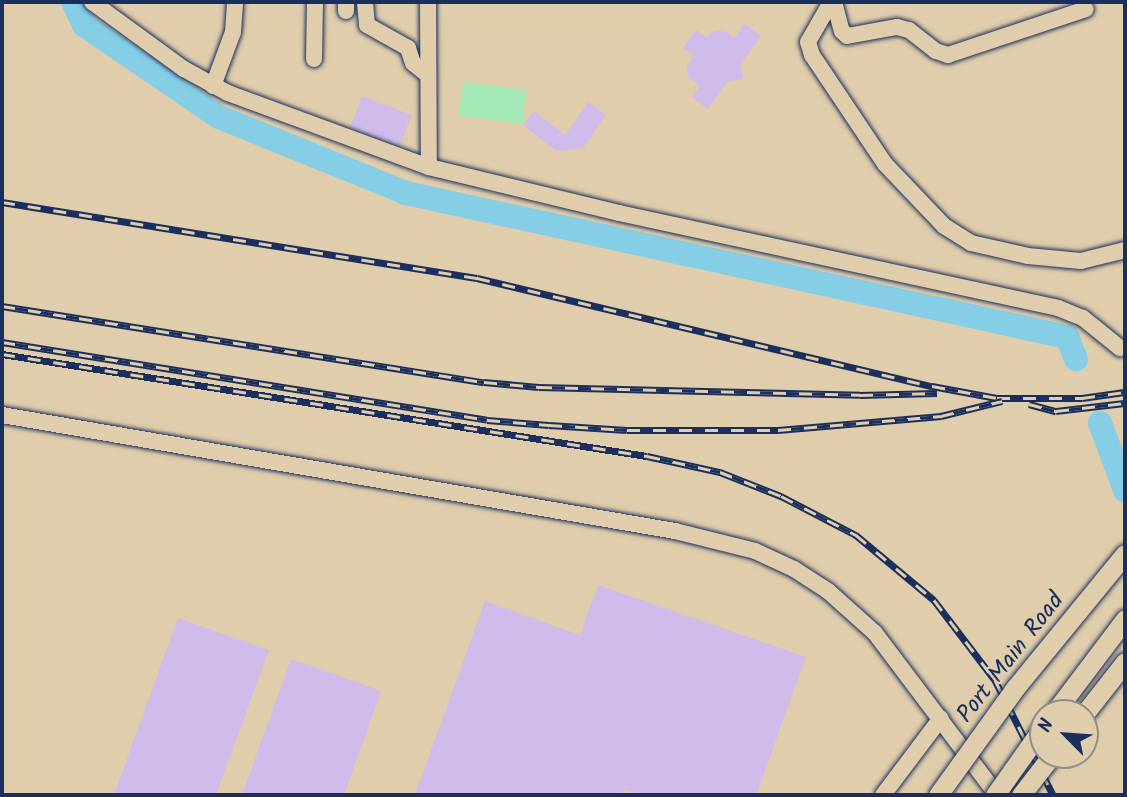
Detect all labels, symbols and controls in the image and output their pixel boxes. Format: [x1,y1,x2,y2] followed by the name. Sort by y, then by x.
[951,587,1071,729] street label: Port Main Road
[1029,699,1099,769] north arrow
[1031,714,1063,738] text: N

